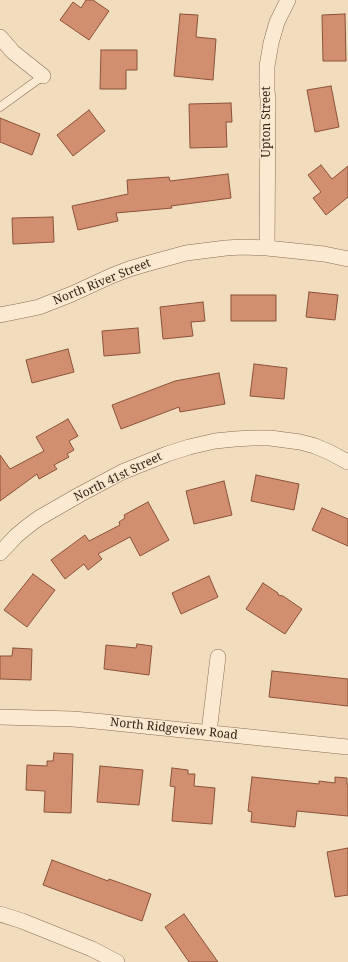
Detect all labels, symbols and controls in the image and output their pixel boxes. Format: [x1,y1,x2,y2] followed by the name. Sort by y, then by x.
[260,86,274,158] street label: Upton Street
[51,256,153,308] street label: North River Street
[72,449,164,505] street label: North 41st Street
[109,715,239,743] street label: North Ridgeview Road

